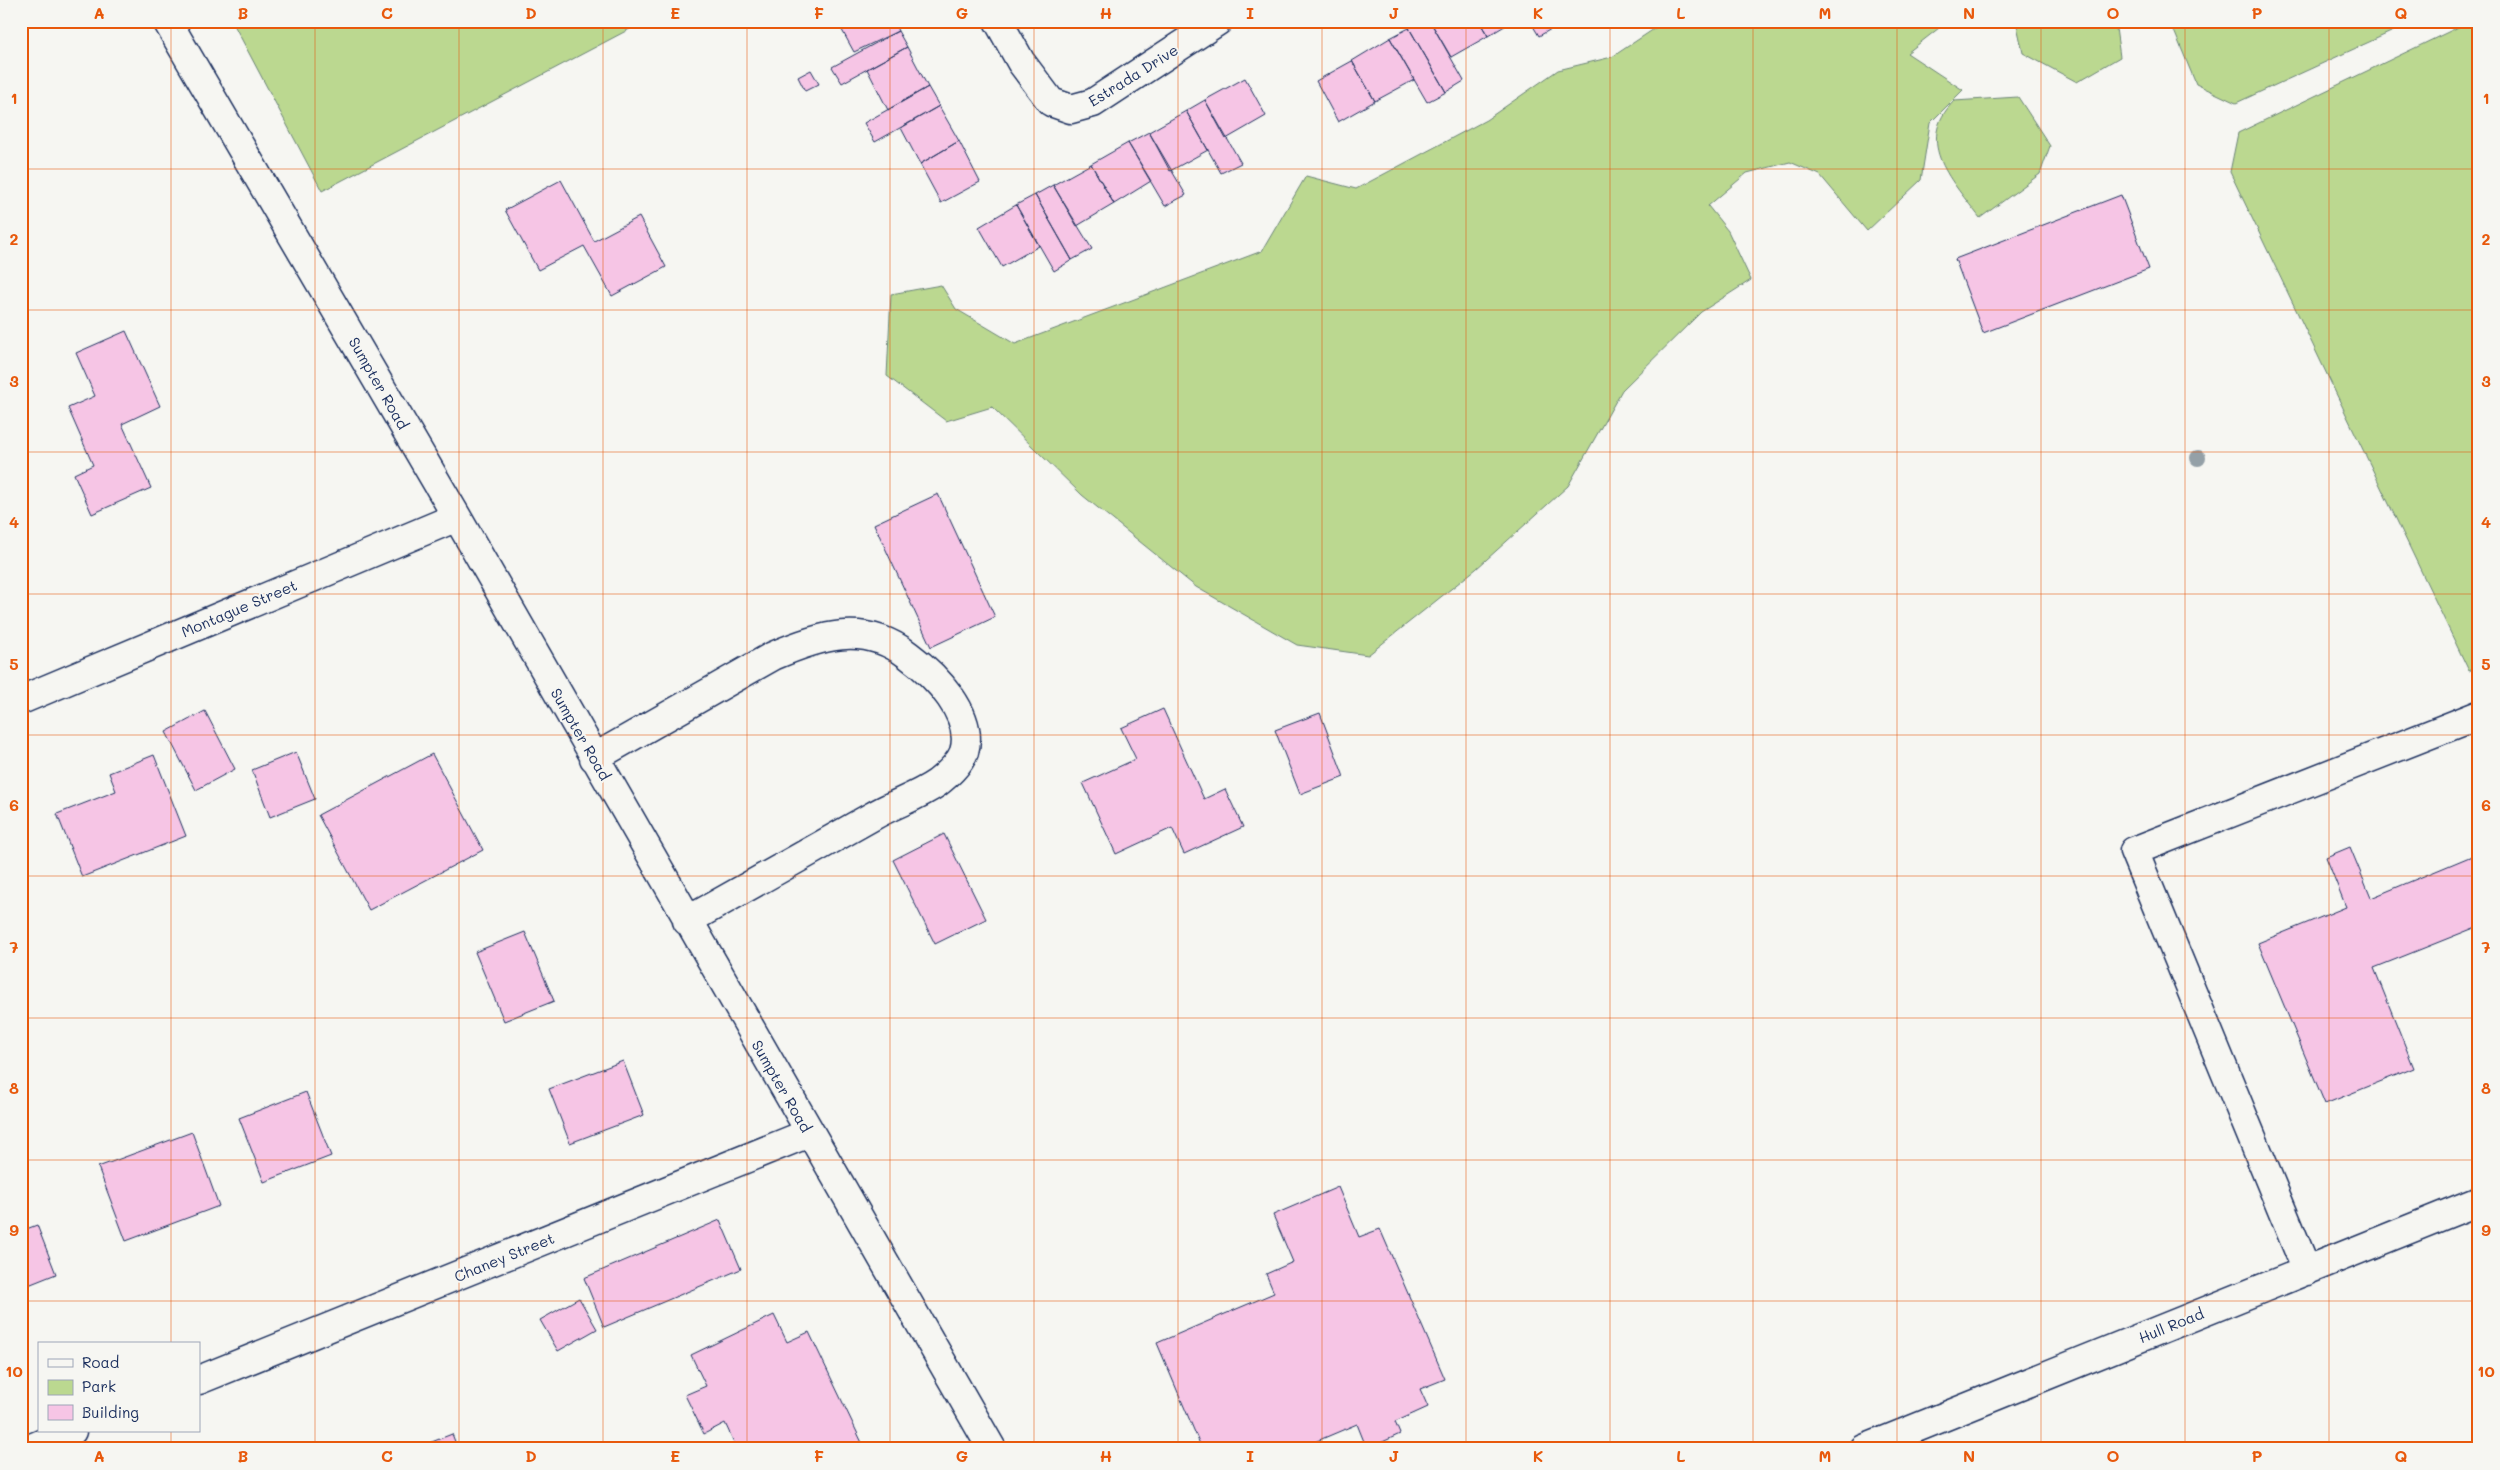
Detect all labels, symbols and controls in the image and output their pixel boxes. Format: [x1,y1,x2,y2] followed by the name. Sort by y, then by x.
[93,2,105,23] text: A
[238,2,248,23] text: B
[381,2,393,23] text: C
[525,2,537,23] text: D
[670,2,680,23] text: E
[814,2,824,23] text: F
[956,2,968,23] text: G
[1100,2,1112,23] text: H
[1246,2,1254,23] text: I
[1389,2,1399,23] text: J
[1533,2,1543,23] text: K
[1676,2,1686,23] text: L
[1819,2,1831,23] text: M
[1963,2,1975,23] text: N
[2107,2,2120,23] text: O
[2252,2,2263,23] text: P
[2395,2,2408,23] text: Q
[1084,39,1182,111] street label: Estrada Drive
[10,87,18,108] text: 1
[2482,87,2490,108] text: 1
[10,228,19,249] text: 2
[2482,228,2491,249] text: 2
[344,333,414,433] street label: Sumpter Road
[9,370,19,391] text: 3
[2481,370,2491,391] text: 3
[9,511,19,532] text: 4
[2481,511,2491,532] text: 4
[178,575,300,641] street label: Montague Street
[9,653,19,674] text: 5
[2481,653,2491,674] text: 5
[546,684,616,784] street label: Sumpter Road
[9,794,19,815] text: 6
[2481,794,2491,815] text: 6
[10,936,19,957] text: 7
[2482,936,2491,957] text: 7
[747,1036,817,1136] street label: Sumpter Road
[9,1077,19,1098] text: 8
[2481,1077,2491,1098] text: 8
[9,1219,19,1240] text: 9
[2481,1219,2491,1240] text: 9
[451,1228,557,1286] street label: Chaney Street
[2135,1303,2207,1347] street label: Hull Road
[38,1342,200,1432] legend
[82,1352,119,1372] text: Road
[5,1360,23,1381] text: 10
[2477,1360,2495,1381] text: 10
[82,1376,116,1396] text: Park
[82,1402,139,1422] text: Building
[93,1445,105,1466] text: A
[238,1445,248,1466] text: B
[381,1445,393,1466] text: C
[525,1445,537,1466] text: D
[670,1445,680,1466] text: E
[814,1445,824,1466] text: F
[956,1445,968,1466] text: G
[1100,1445,1112,1466] text: H
[1246,1445,1254,1466] text: I
[1389,1445,1399,1466] text: J
[1533,1445,1543,1466] text: K
[1676,1445,1686,1466] text: L
[1819,1445,1831,1466] text: M
[1963,1445,1975,1466] text: N
[2107,1445,2120,1466] text: O
[2252,1445,2263,1466] text: P
[2395,1445,2408,1466] text: Q

